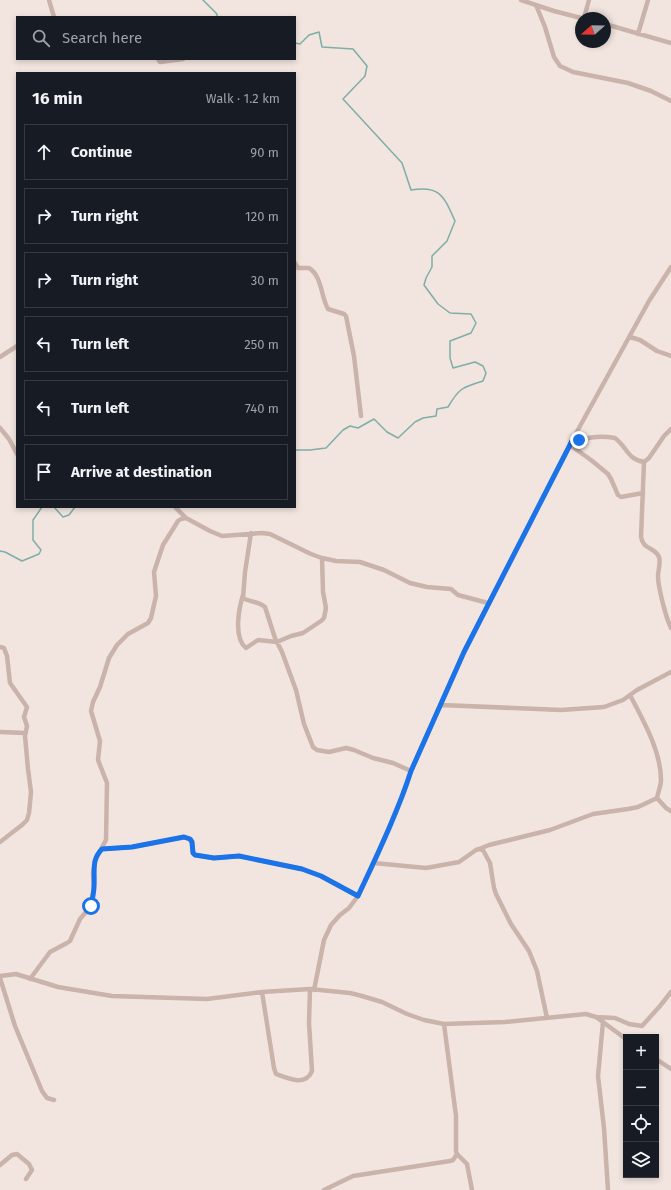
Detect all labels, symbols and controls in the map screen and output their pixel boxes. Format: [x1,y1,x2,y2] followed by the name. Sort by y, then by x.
[575,12,611,48] north arrow
[16,16,296,60] search box
[30,27,52,49] icon: search
[62,29,142,47] text: Search here
[32,88,82,109] text: 16 min
[206,91,280,106] text: Walk · 1.2 km
[33,141,55,163] icon: ahead
[71,143,132,161] text: Continue
[250,145,279,160] text: 90 m
[33,205,55,227] icon: right
[71,207,138,225] text: Turn right
[245,209,279,224] text: 120 m
[33,269,55,291] icon: right
[71,271,138,289] text: Turn right
[251,273,279,288] text: 30 m
[33,333,55,355] icon: left
[71,335,129,353] text: Turn left
[244,337,279,352] text: 250 m
[33,397,55,419] icon: left
[71,399,129,417] text: Turn left
[245,401,279,416] text: 740 m
[570,431,588,449] route end
[33,461,55,483] icon: arrive
[71,463,212,481] text: Arrive at destination
[82,897,100,915] route start
[623,1034,659,1178] map controls
[623,1034,659,1070] button: +
[623,1070,659,1106] button: −
[623,1106,659,1142] button: locate
[623,1142,659,1178] button: layers

